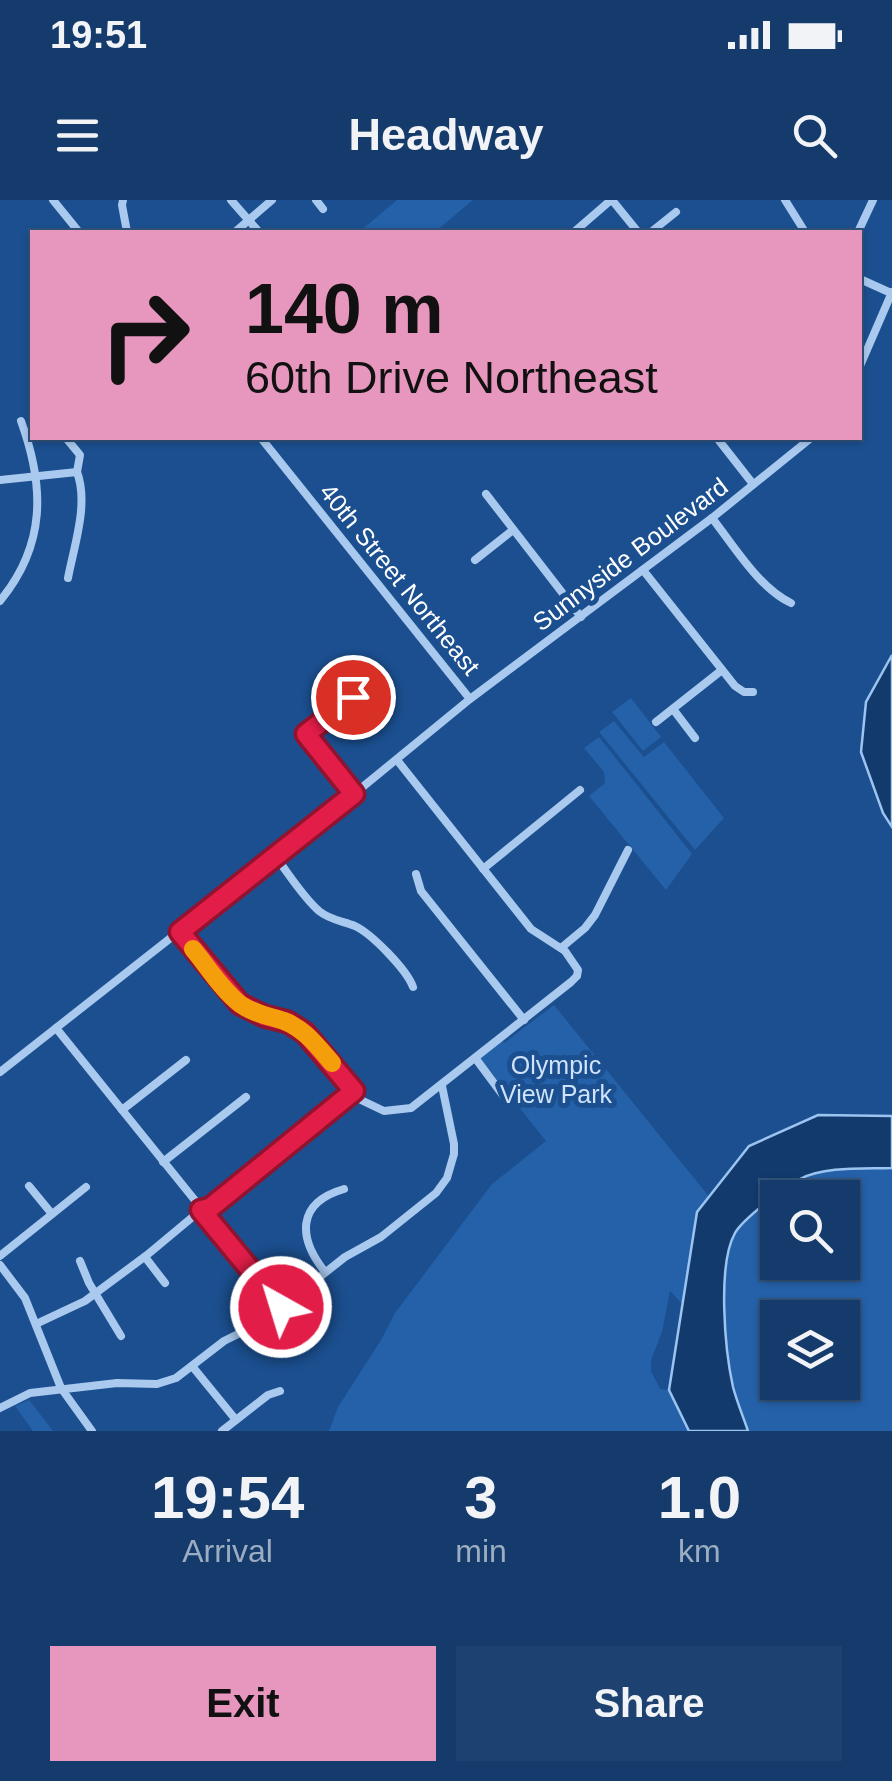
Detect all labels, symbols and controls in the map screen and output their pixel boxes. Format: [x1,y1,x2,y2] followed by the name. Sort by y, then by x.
[50,14,147,56] text: 19:51
[50,108,105,163] icon: menu
[787,108,842,163] icon: search
[348,109,544,160] text: Headway
[80,270,210,400] icon: right
[245,270,443,348] text: 140 m
[245,352,658,403] text: 60th Drive Northeast
[527,472,733,636] street label: Sunnyside Boulevard
[314,478,486,680] street label: 40th Street Northeast
[311,655,396,740] pin
[326,670,381,725] icon: arrive
[500,1051,613,1108] park label: Olympic View Park
[760,1180,860,1400] map controls
[760,1180,860,1280] button: search
[229,1255,333,1359] position arrow
[760,1300,860,1400] button: layers
[151,1464,304,1531] text: 19:54
[464,1464,498,1531] text: 3
[658,1464,741,1531] text: 1.0
[182,1533,273,1569] text: Arrival
[455,1533,507,1569] text: min
[678,1533,721,1569] text: km
[50,1646,436,1761] button: Exit
[456,1646,842,1761] button: Share

